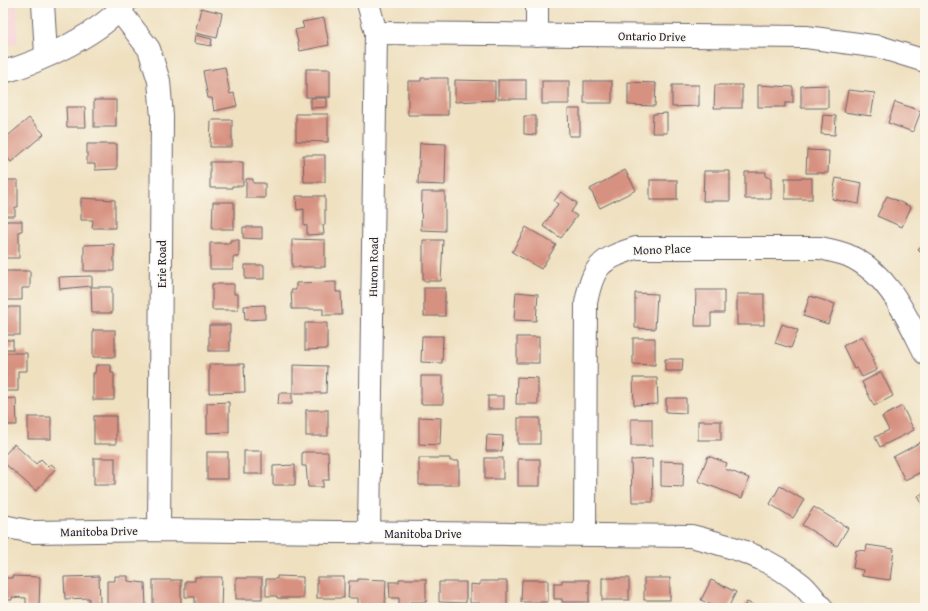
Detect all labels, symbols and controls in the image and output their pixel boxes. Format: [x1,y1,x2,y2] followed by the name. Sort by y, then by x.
[618,27,686,45] street label: Ontario Drive
[364,236,382,297] street label: Huron Road
[633,239,692,259] street label: Mono Place
[153,240,170,288] street label: Erie Road
[60,522,138,540] street label: Manitoba Drive
[384,525,462,542] street label: Manitoba Drive

